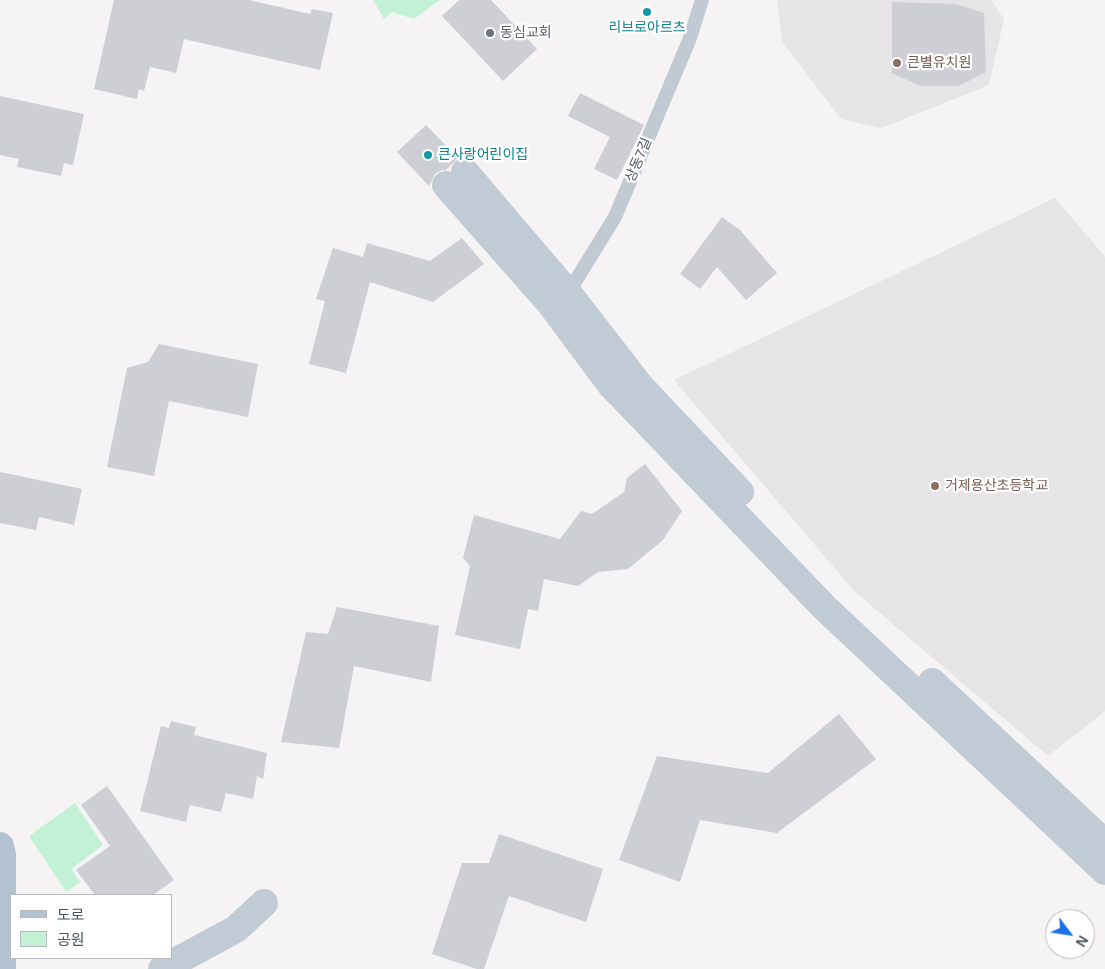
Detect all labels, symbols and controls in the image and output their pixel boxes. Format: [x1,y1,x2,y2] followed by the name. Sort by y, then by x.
[641,6,653,18] marker: 리브로아르츠
[608,20,686,36] place label: 리브로아르츠
[500,25,552,41] place label: 동심교회
[484,27,496,39] marker: 동심교회
[907,55,971,71] place label: 큰별유치원
[891,57,903,69] marker: 큰별유치원
[622,135,656,185] street label: 상동7길
[438,147,528,163] place label: 큰사랑어린이집
[422,149,434,161] marker: 큰사랑어린이집
[945,478,1048,494] place label: 거제용산초등학교
[929,480,941,492] marker: 거제용산초등학교
[10,894,172,959] legend
[57,906,85,923] text: 도로
[1045,909,1095,959] north arrow
[57,931,85,948] text: 공원
[1073,933,1091,950] text: N

